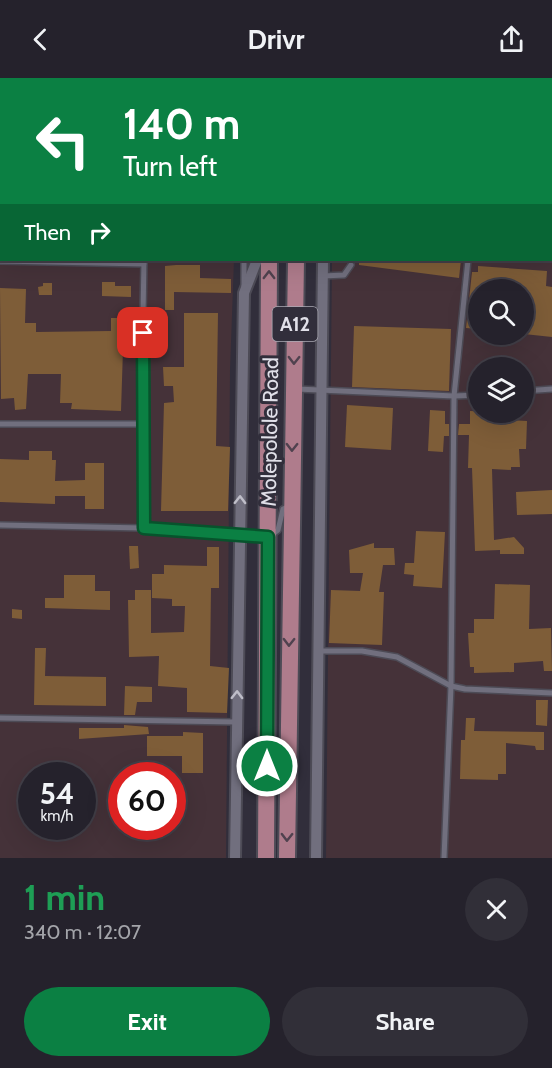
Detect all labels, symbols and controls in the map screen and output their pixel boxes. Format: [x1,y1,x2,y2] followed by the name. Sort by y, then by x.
[24,23,57,56] icon: back
[248,23,304,56] text: Drivr
[495,23,528,56] icon: share
[123,98,240,150] text: 140 m
[24,102,102,180] icon: left
[123,150,217,183] text: Turn left
[83,216,116,249] icon: right
[24,219,71,246] text: Then
[263,270,275,279] one-way arrow
[468,279,534,423] map controls
[468,279,534,345] button: search
[117,307,168,358] pin
[272,307,318,341] road number: A12
[126,316,159,349] icon: arrive
[288,355,300,364] one-way arrow
[256,357,283,507] street label: Molepolole Road
[468,357,534,423] button: layers
[286,443,299,452] one-way arrow
[233,495,246,504] one-way arrow
[283,638,295,647] one-way arrow
[231,690,243,699] one-way arrow
[235,734,299,798] position arrow
[108,762,186,840] speed limit sign: 60
[40,775,74,812] text: 54
[41,807,73,825] text: km/h
[281,833,293,842] one-way arrow
[24,875,105,919] text: 1 min
[465,878,528,941] button: close
[24,920,141,944] text: 340 m · 12:07
[24,987,270,1056] button: Exit
[282,987,528,1056] button: Share

